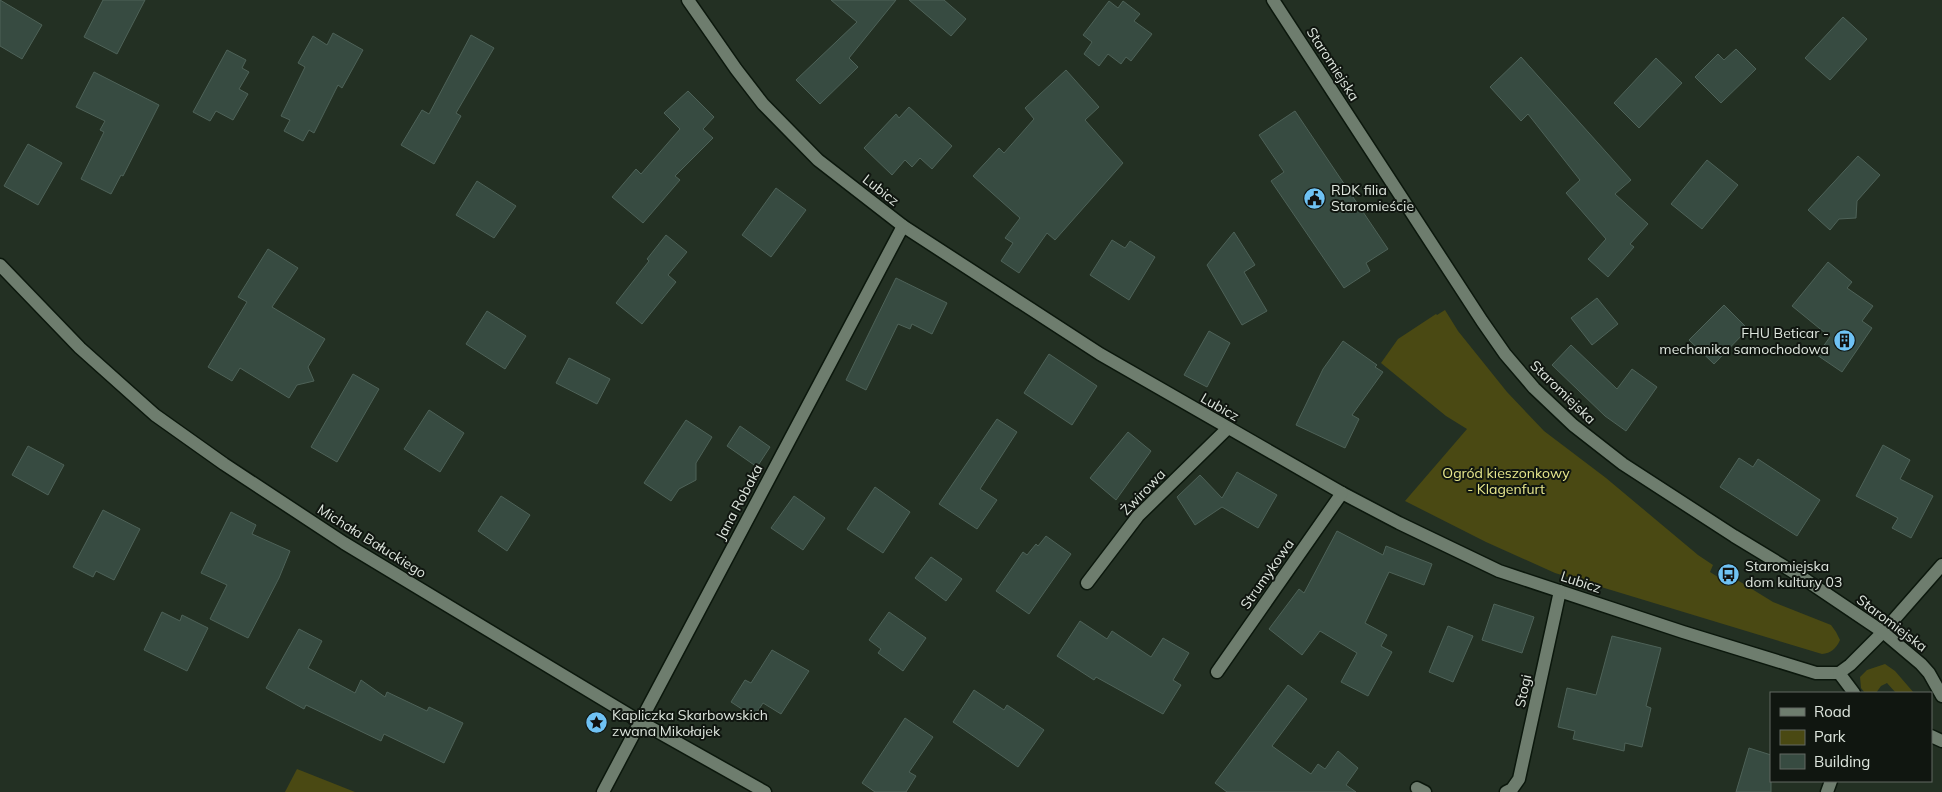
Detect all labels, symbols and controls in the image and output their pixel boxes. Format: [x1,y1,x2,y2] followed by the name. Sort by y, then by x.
[1303,24,1363,104] street label: Staromiejska
[859,170,903,210] street label: Lubicz
[1331,181,1414,215] place label: RDK filia Staromieście
[1303,186,1327,210] public building icon: RDK filia Staromieście
[1659,324,1829,358] place label: FHU Beticar - mechanika samochodowa
[1833,329,1857,353] building icon: FHU Beticar - mechanika samochodowa
[1527,356,1599,428] street label: Staromiejska
[1198,389,1242,425] street label: Lubicz
[712,461,766,543] street label: Jana Robaka
[1442,464,1570,498] park label: Ogród kieszonkowy - Klagenfurt
[1117,465,1169,519] street label: Żwirowa
[314,500,430,582] street label: Michała Bałuckiego
[1236,535,1298,613] street label: Strumykowa
[1745,557,1842,591] place label: Staromiejska dom kultury 03
[1717,562,1741,586] bus stop icon: Staromiejska dom kultury 03
[1558,567,1604,597] street label: Lubicz
[1853,591,1931,655] street label: Staromiejska
[1511,673,1535,709] street label: Stogi
[1770,692,1932,782] legend
[1814,702,1851,721] text: Road
[612,706,768,740] place label: Kapliczka Skarbowskich zwana Mikołajek
[584,711,608,735] place icon: Kapliczka Skarbowskich zwana Mikołajek
[1814,727,1846,746] text: Park
[1814,752,1870,771] text: Building

